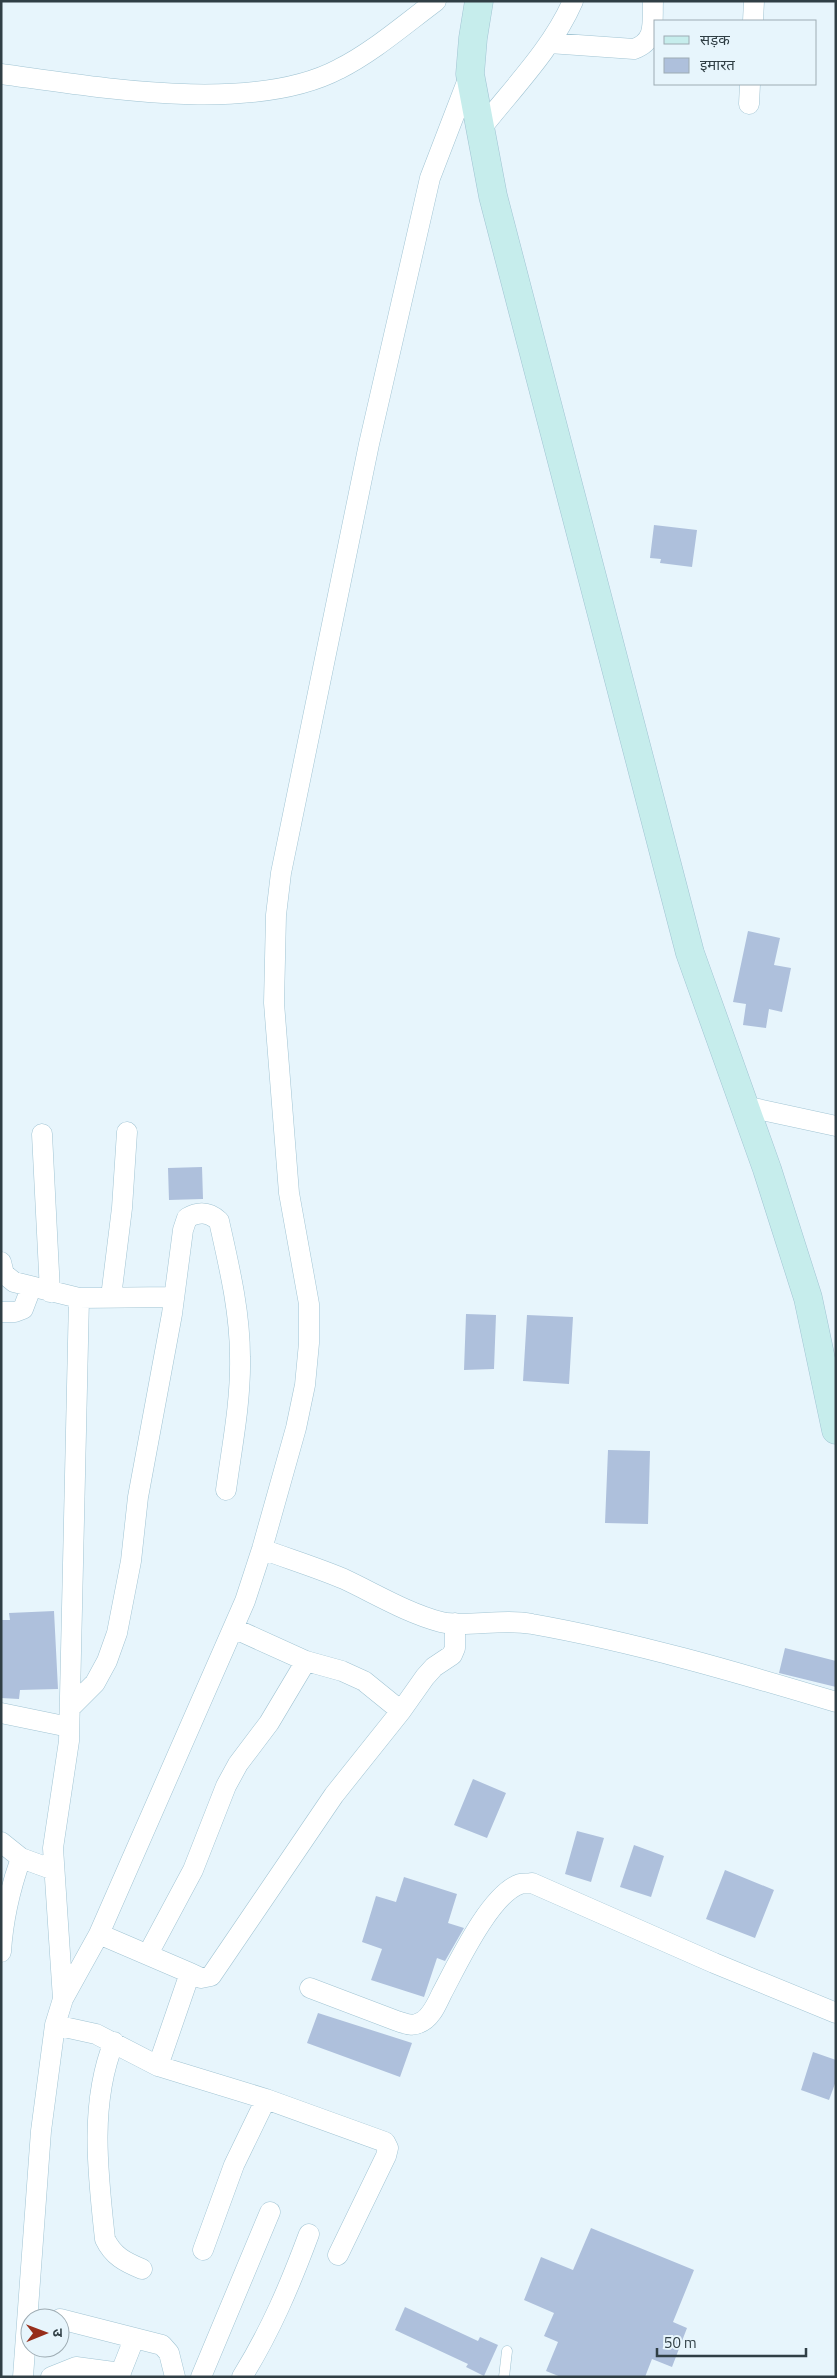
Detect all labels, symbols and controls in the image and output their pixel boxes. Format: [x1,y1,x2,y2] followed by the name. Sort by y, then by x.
[654,20,817,85] legend
[700,28,730,51] text: सड़क
[700,53,735,76] text: इमारत
[20,2308,70,2358] north arrow
[657,2326,806,2358] scale bar
[48,2328,69,2338] text: उ
[664,2331,697,2354] text: 50 m

